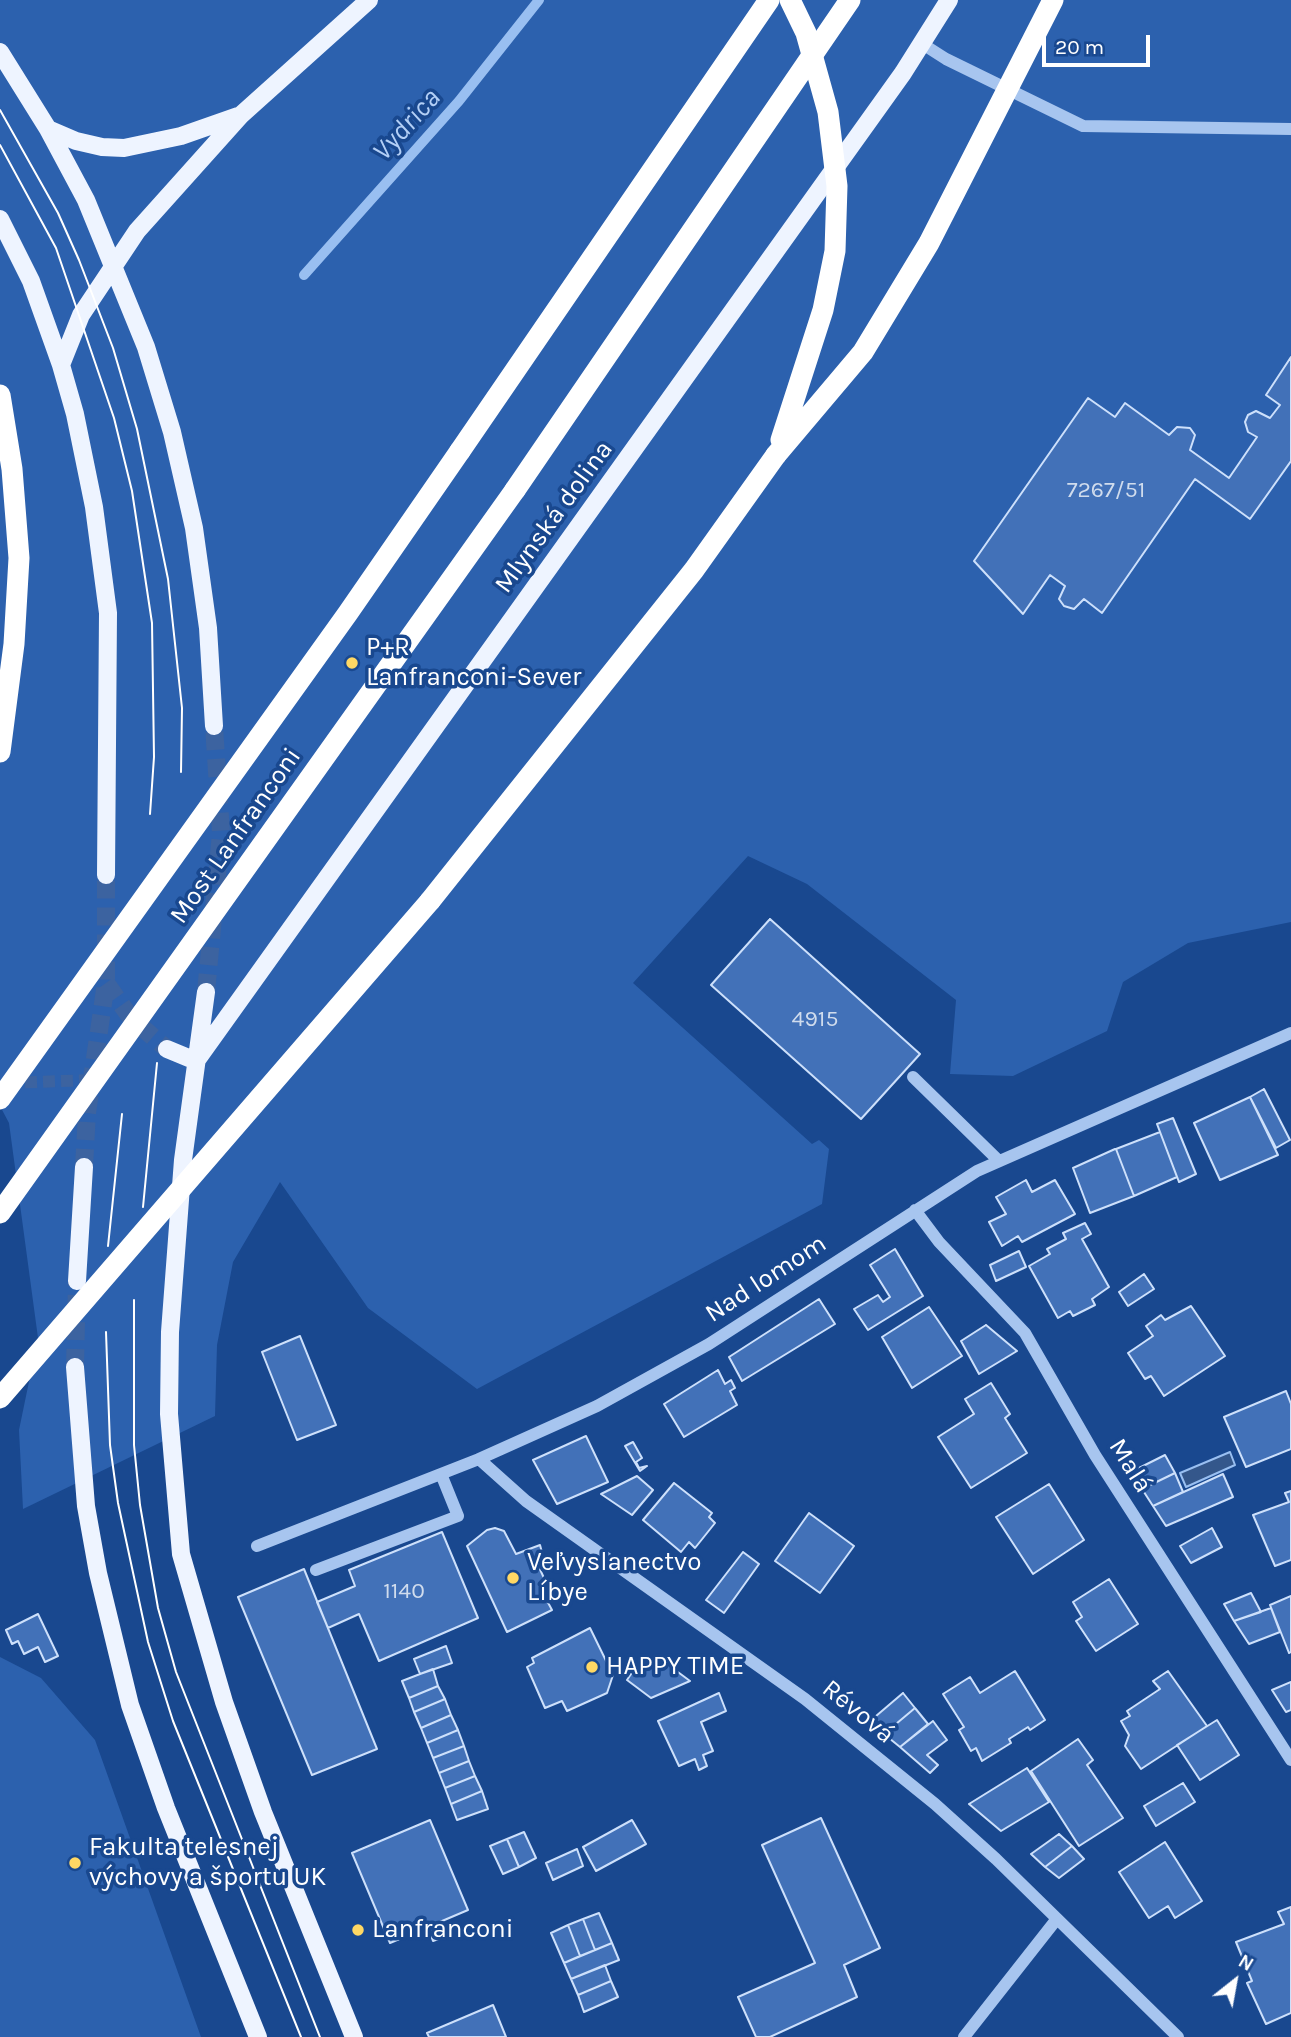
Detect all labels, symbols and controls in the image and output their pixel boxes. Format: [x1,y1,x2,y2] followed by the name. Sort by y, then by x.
[1046,21,1154,65] scale bar
[1055,35,1104,59] text: 20 m
[366,82,448,168] water label: Vydrica
[488,435,620,599] street label: Mlynská dolina
[1067,476,1145,504] house number: 7267/51
[366,632,581,694] place label: P+R Lanfranconi-Sever
[344,655,360,671] marker: P+R Lanfranconi-Sever
[164,742,308,930] street label: Most Lanfranconi
[792,1005,838,1033] house number: 4915
[700,1228,832,1330] street label: Nad lomom
[1101,1433,1159,1499] street label: Malá
[527,1547,701,1608] place label: Veľvyslanectvo Líbye
[505,1570,521,1586] marker: Veľvyslanectvo Líbye
[383,1577,425,1605] house number: 1140
[606,1651,744,1683] place label: HAPPY TIME
[584,1659,600,1675] marker: HAPPY TIME
[816,1673,900,1751] street label: Révová
[89,1832,326,1894] place label: Fakulta telesnej výchovy a športu UK
[67,1855,83,1871] marker: Fakulta telesnej výchovy a športu UK
[372,1914,514,1946] place label: Lanfranconi
[350,1922,366,1938] marker: Lanfranconi
[1200,1946,1270,2016] north arrow
[1234,1950,1257,1976] text: N

